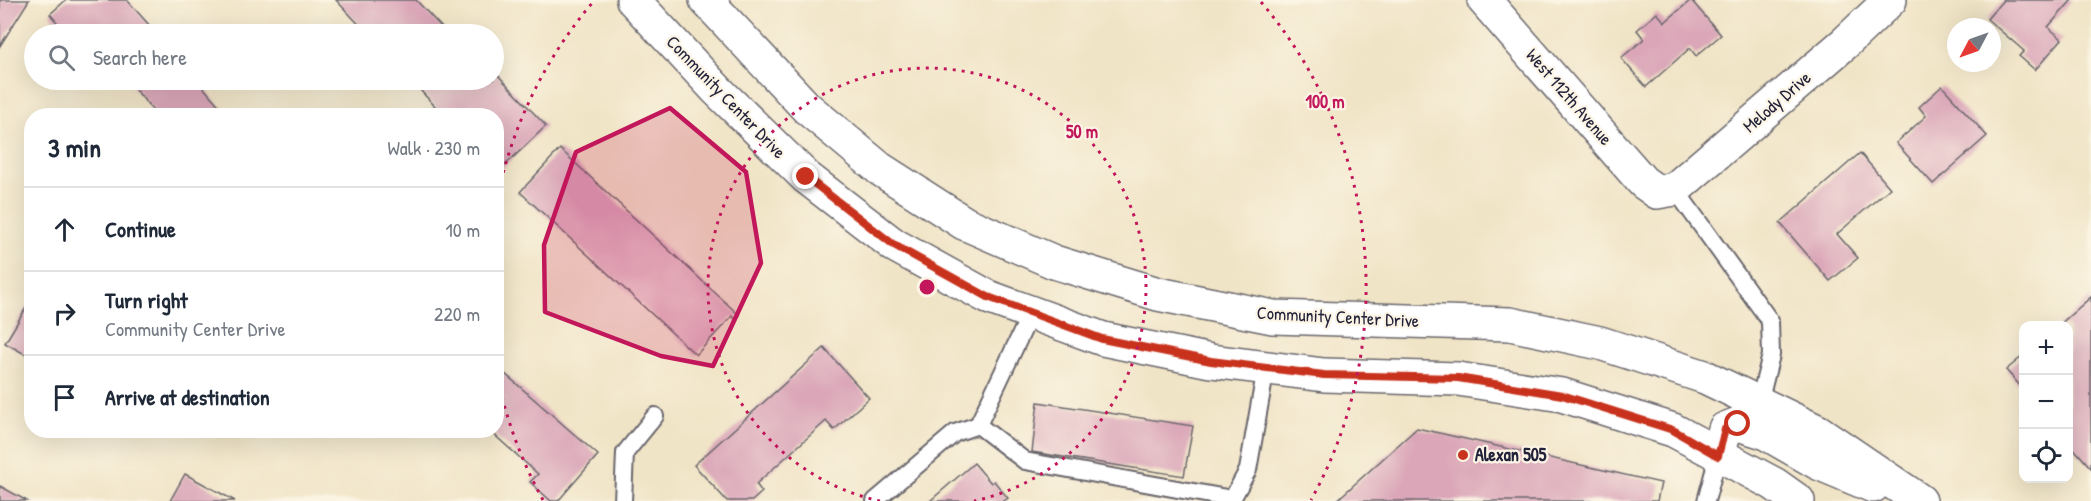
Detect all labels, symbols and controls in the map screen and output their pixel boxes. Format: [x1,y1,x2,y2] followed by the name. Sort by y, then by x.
[1947,18,2001,72] north arrow
[24,24,504,90] search box
[661,30,792,164] street label: Community Center Drive
[45,41,78,74] icon: search
[93,42,187,72] text: Search here
[1520,43,1618,150] street label: West 112th Avenue
[1737,65,1816,138] street label: Melody Drive
[1305,89,1345,114] text: 100 m
[1066,119,1098,144] text: 50 m
[48,130,101,165] text: 3 min
[388,134,480,161] text: Walk · 230 m
[792,163,818,189] route end
[48,213,81,246] icon: ahead
[105,214,176,244] text: Continue
[446,216,480,243] text: 10 m
[917,277,937,297] centre of rings
[105,285,188,315] text: Turn right
[48,297,81,330] icon: right
[434,300,480,327] text: 220 m
[1256,300,1420,333] street label: Community Center Drive
[105,315,285,342] text: Community Center Drive
[2019,321,2073,483] map controls
[2019,321,2073,375] button: +
[2019,375,2073,429] button: −
[48,381,81,414] icon: arrive
[105,382,270,412] text: Arrive at destination
[1724,410,1750,436] route start
[2019,429,2073,483] button: locate
[1475,442,1547,467] place label: Alexan 505
[1456,448,1470,462] marker: Alexan 505

